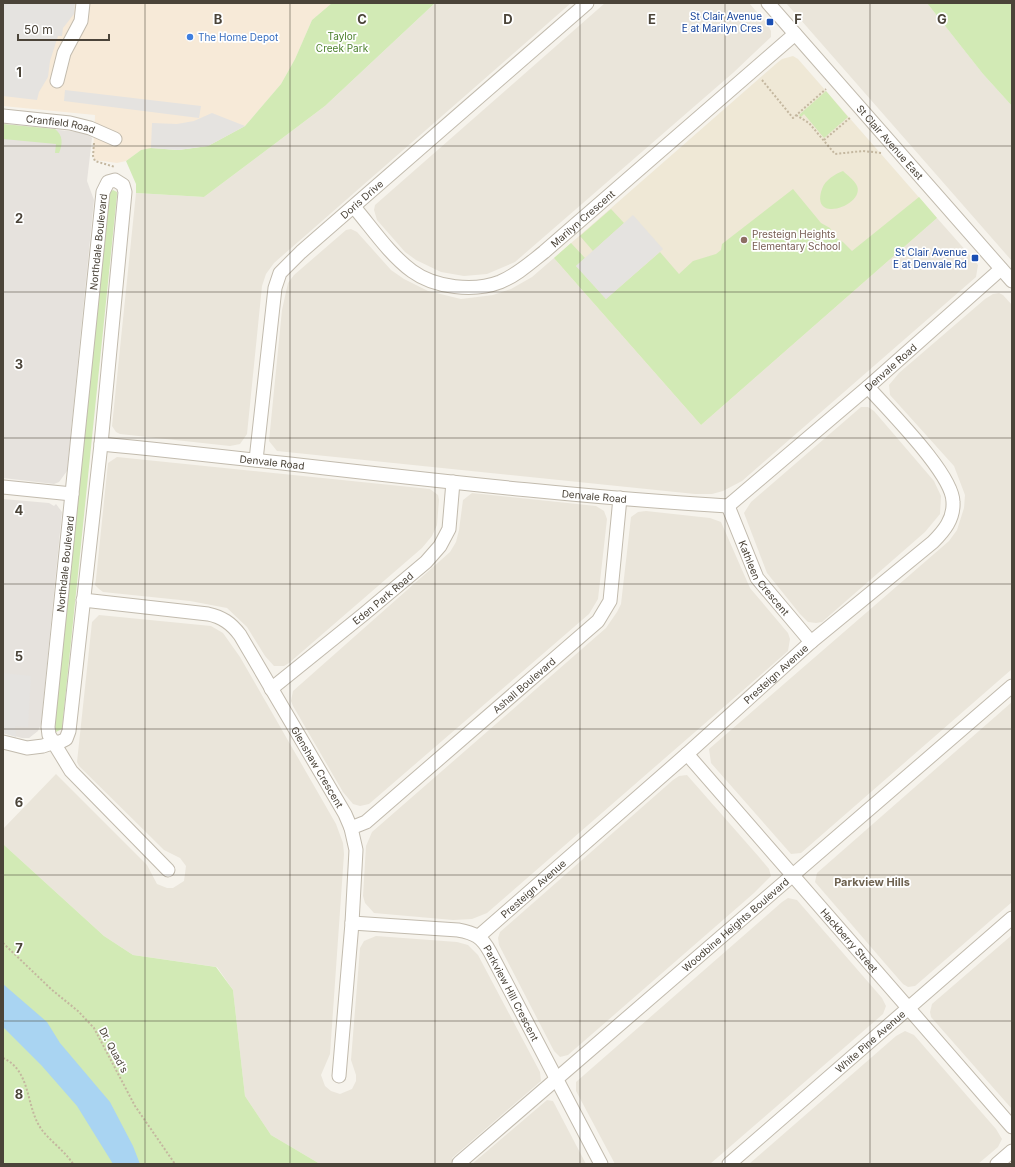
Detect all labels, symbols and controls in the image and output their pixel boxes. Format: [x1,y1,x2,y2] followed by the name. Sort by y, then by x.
[682,10,762,34] place label: St Clair Avenue E at Marilyn Cres
[214,11,223,27] text: B
[357,11,367,27] text: C
[503,11,513,27] text: D
[648,11,656,27] text: E
[794,11,802,27] text: F
[937,11,947,27] text: G
[18,16,109,42] scale bar
[765,17,775,27] marker: St Clair Avenue E at Marilyn Cres
[24,22,53,37] text: 50 m
[316,30,369,54] park label: Taylor Creek Park
[198,31,279,43] place label: The Home Depot
[185,32,195,42] marker: The Home Depot
[16,64,22,80] text: 1
[854,102,926,182] street label: St Clair Avenue East
[25,112,97,136] street label: Cranfield Road
[338,177,386,221] street label: Doris Drive
[548,187,618,249] street label: Marilyn Crescent
[87,193,109,291] street label: Northdale Boulevard
[15,210,23,226] text: 2
[752,228,841,252] place label: Presteign Heights Elementary School
[739,235,749,245] marker: Presteign Heights Elementary School
[893,246,967,270] place label: St Clair Avenue E at Denvale Rd
[970,253,980,263] marker: St Clair Avenue E at Denvale Rd
[862,341,919,393] street label: Denvale Road
[15,356,23,372] text: 3
[239,452,305,472] street label: Denvale Road
[561,487,627,505] street label: Denvale Road
[15,502,24,518] text: 4
[54,515,76,613] street label: Northdale Boulevard
[736,538,792,618] street label: Kathleen Crescent
[350,570,415,627] street label: Eden Park Road
[741,642,811,706] street label: Presteign Avenue
[15,648,23,664] text: 5
[490,655,558,716] street label: Ashall Boulevard
[289,724,346,810] street label: Glenshaw Crescent
[15,794,23,810] text: 6
[498,857,568,920] street label: Presteign Avenue
[680,875,791,974] street label: Woodbine Heights Boulevard
[834,875,910,889] district label: Parkview Hills
[818,906,881,975] street label: Hackberry Street
[15,940,23,956] text: 7
[481,943,542,1043] street label: Parkview Hill Crescent
[833,1008,908,1075] street label: White Pine Avenue
[97,1025,131,1075] street label: Dr. Quad's
[15,1086,23,1102] text: 8

